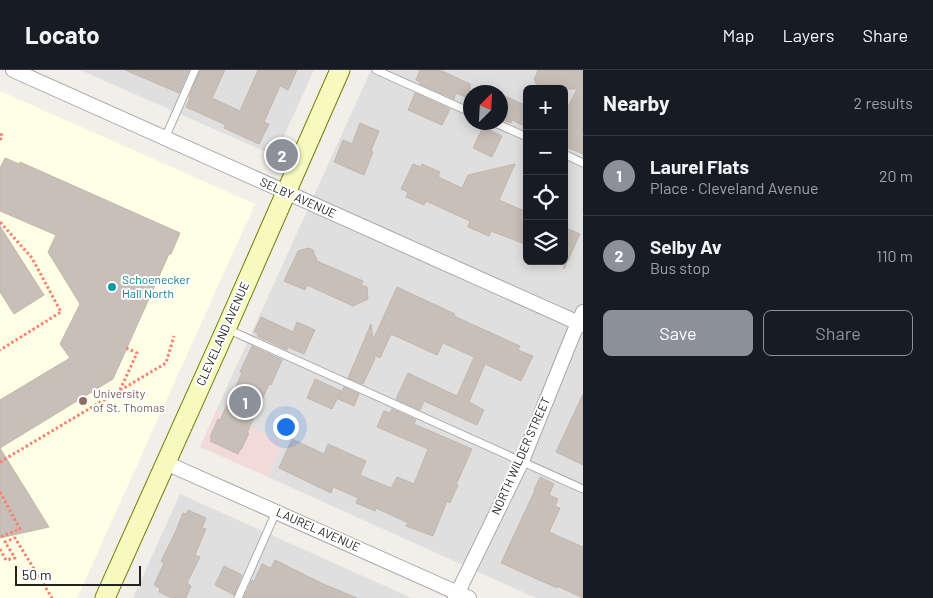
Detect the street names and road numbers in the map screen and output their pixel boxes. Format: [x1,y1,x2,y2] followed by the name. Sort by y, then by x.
[258,174,339,220] street label: SELBY AVENUE
[193,280,251,388] street label: CLEVELAND AVENUE
[488,395,552,517] street label: NORTH WILDER STREET
[274,504,362,554] street label: LAUREL AVENUE

